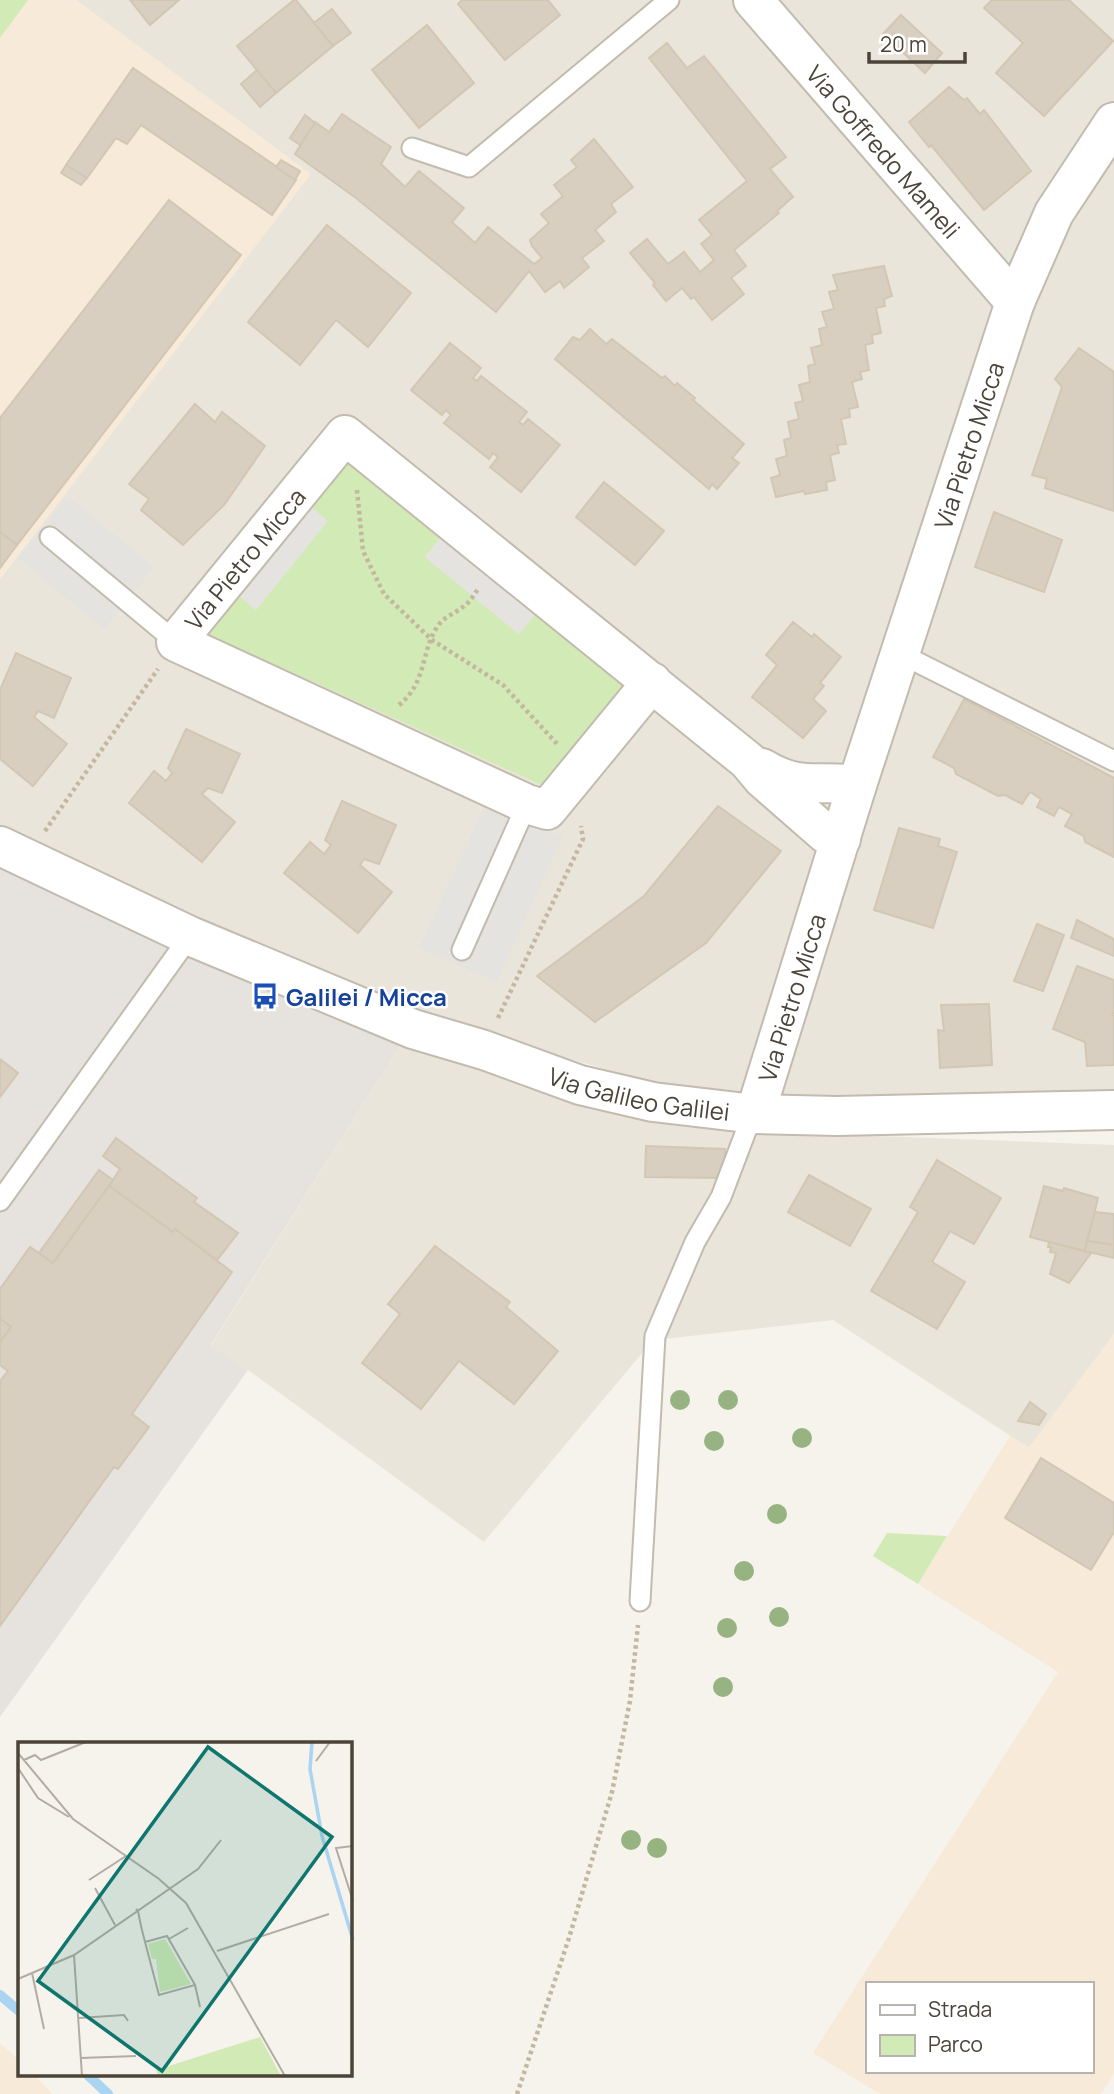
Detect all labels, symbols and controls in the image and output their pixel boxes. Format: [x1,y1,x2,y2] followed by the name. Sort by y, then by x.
[869,21,965,65] scale bar
[880,30,927,58] text: 20 m
[800,57,968,245] street label: Via Goffredo Mameli
[925,357,1011,533] street label: Via Pietro Micca
[176,480,312,636] street label: Via Pietro Micca
[750,909,833,1086] street label: Via Pietro Micca
[286,980,447,1013] place label: Galilei / Micca
[250,981,280,1011] bus stop icon: Galilei / Micca
[544,1058,732,1127] street label: Via Galileo Galilei
[18,1742,352,2076] inset map
[866,1982,1093,2073] legend
[928,1995,992,2023] text: Strada
[928,2030,983,2058] text: Parco

